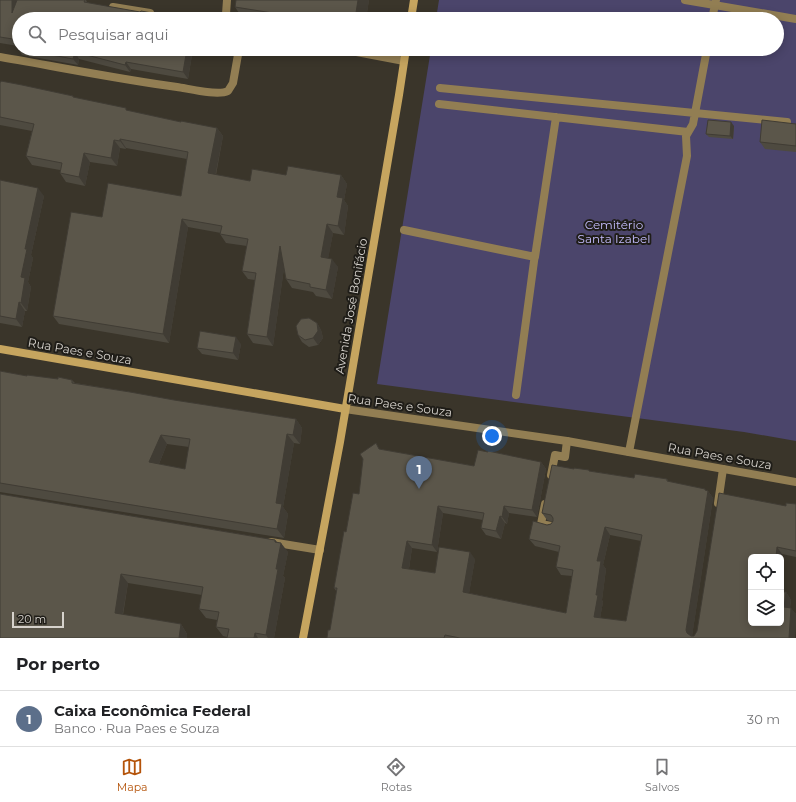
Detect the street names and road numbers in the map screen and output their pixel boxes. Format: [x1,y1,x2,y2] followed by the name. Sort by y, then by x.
[332,237,370,375] street label: Avenida José Bonifácio
[27,334,133,368] street label: Rua Paes e Souza
[347,390,453,420] street label: Rua Paes e Souza
[667,439,773,473] street label: Rua Paes e Souza

